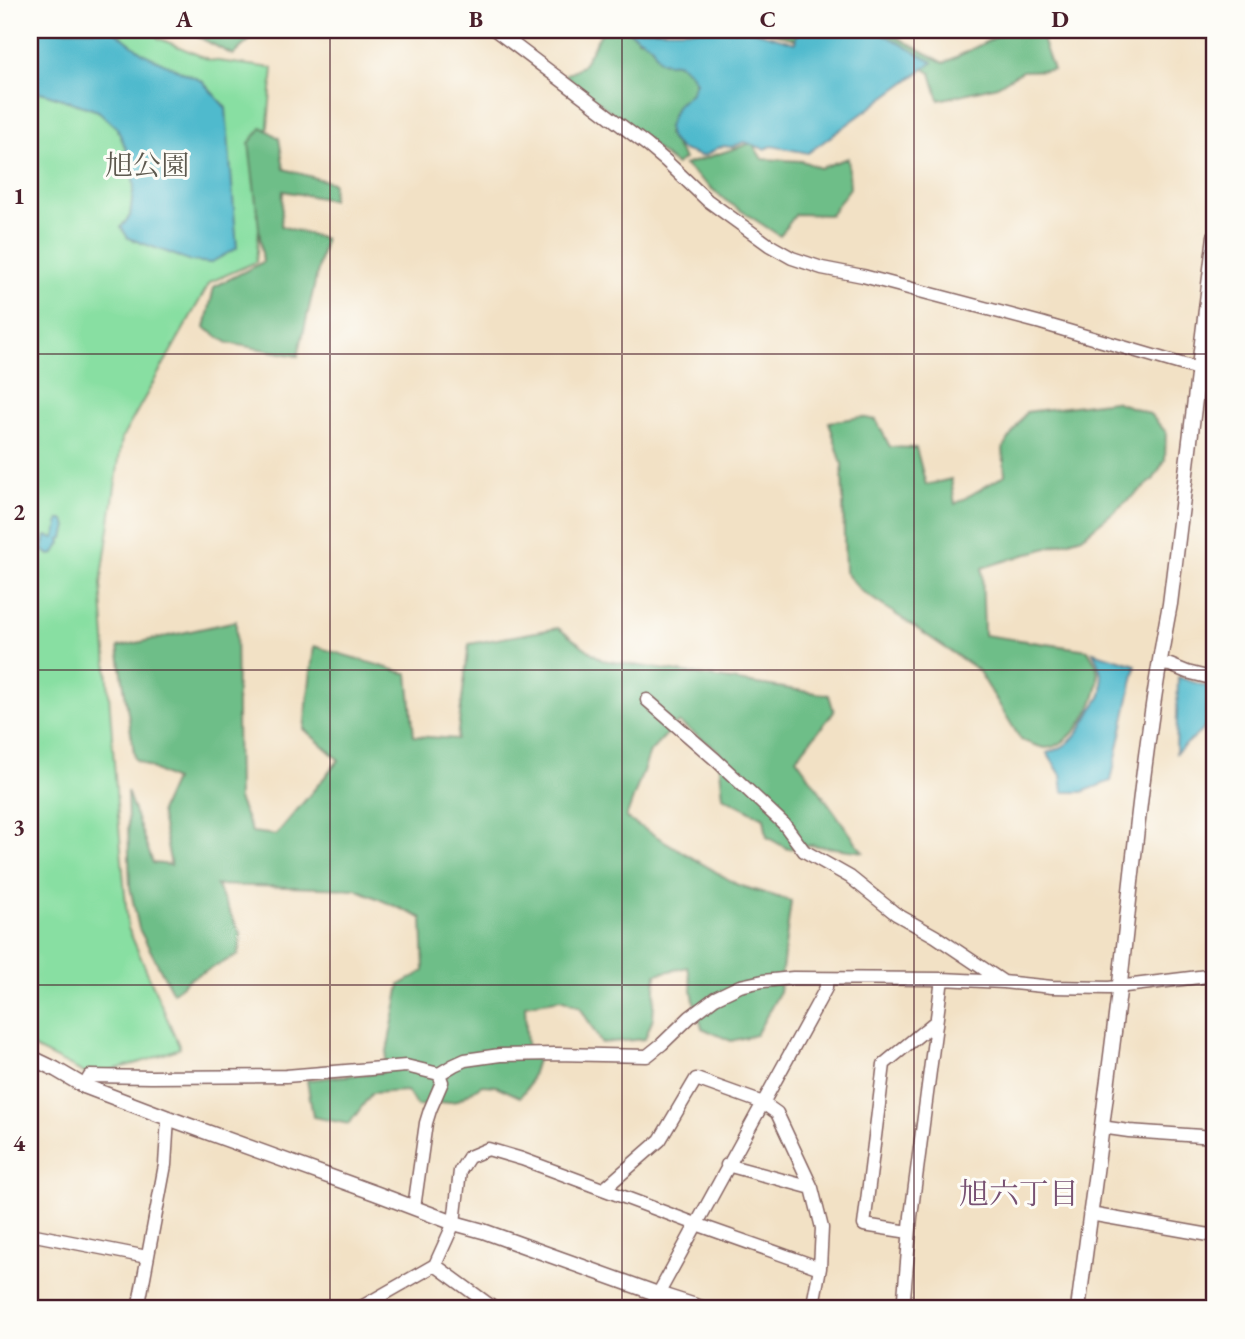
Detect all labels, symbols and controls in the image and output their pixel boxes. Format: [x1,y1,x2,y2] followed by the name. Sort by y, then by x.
[175,4,193,34] text: A
[469,4,483,34] text: B
[760,4,776,34] text: C
[1051,4,1069,34] text: D
[105,147,189,183] park label: 旭公園
[13,181,25,211] text: 1
[13,497,25,527] text: 2
[13,812,25,842] text: 3
[13,1128,26,1158] text: 4
[959,1174,1079,1213] district label: 旭六丁目

